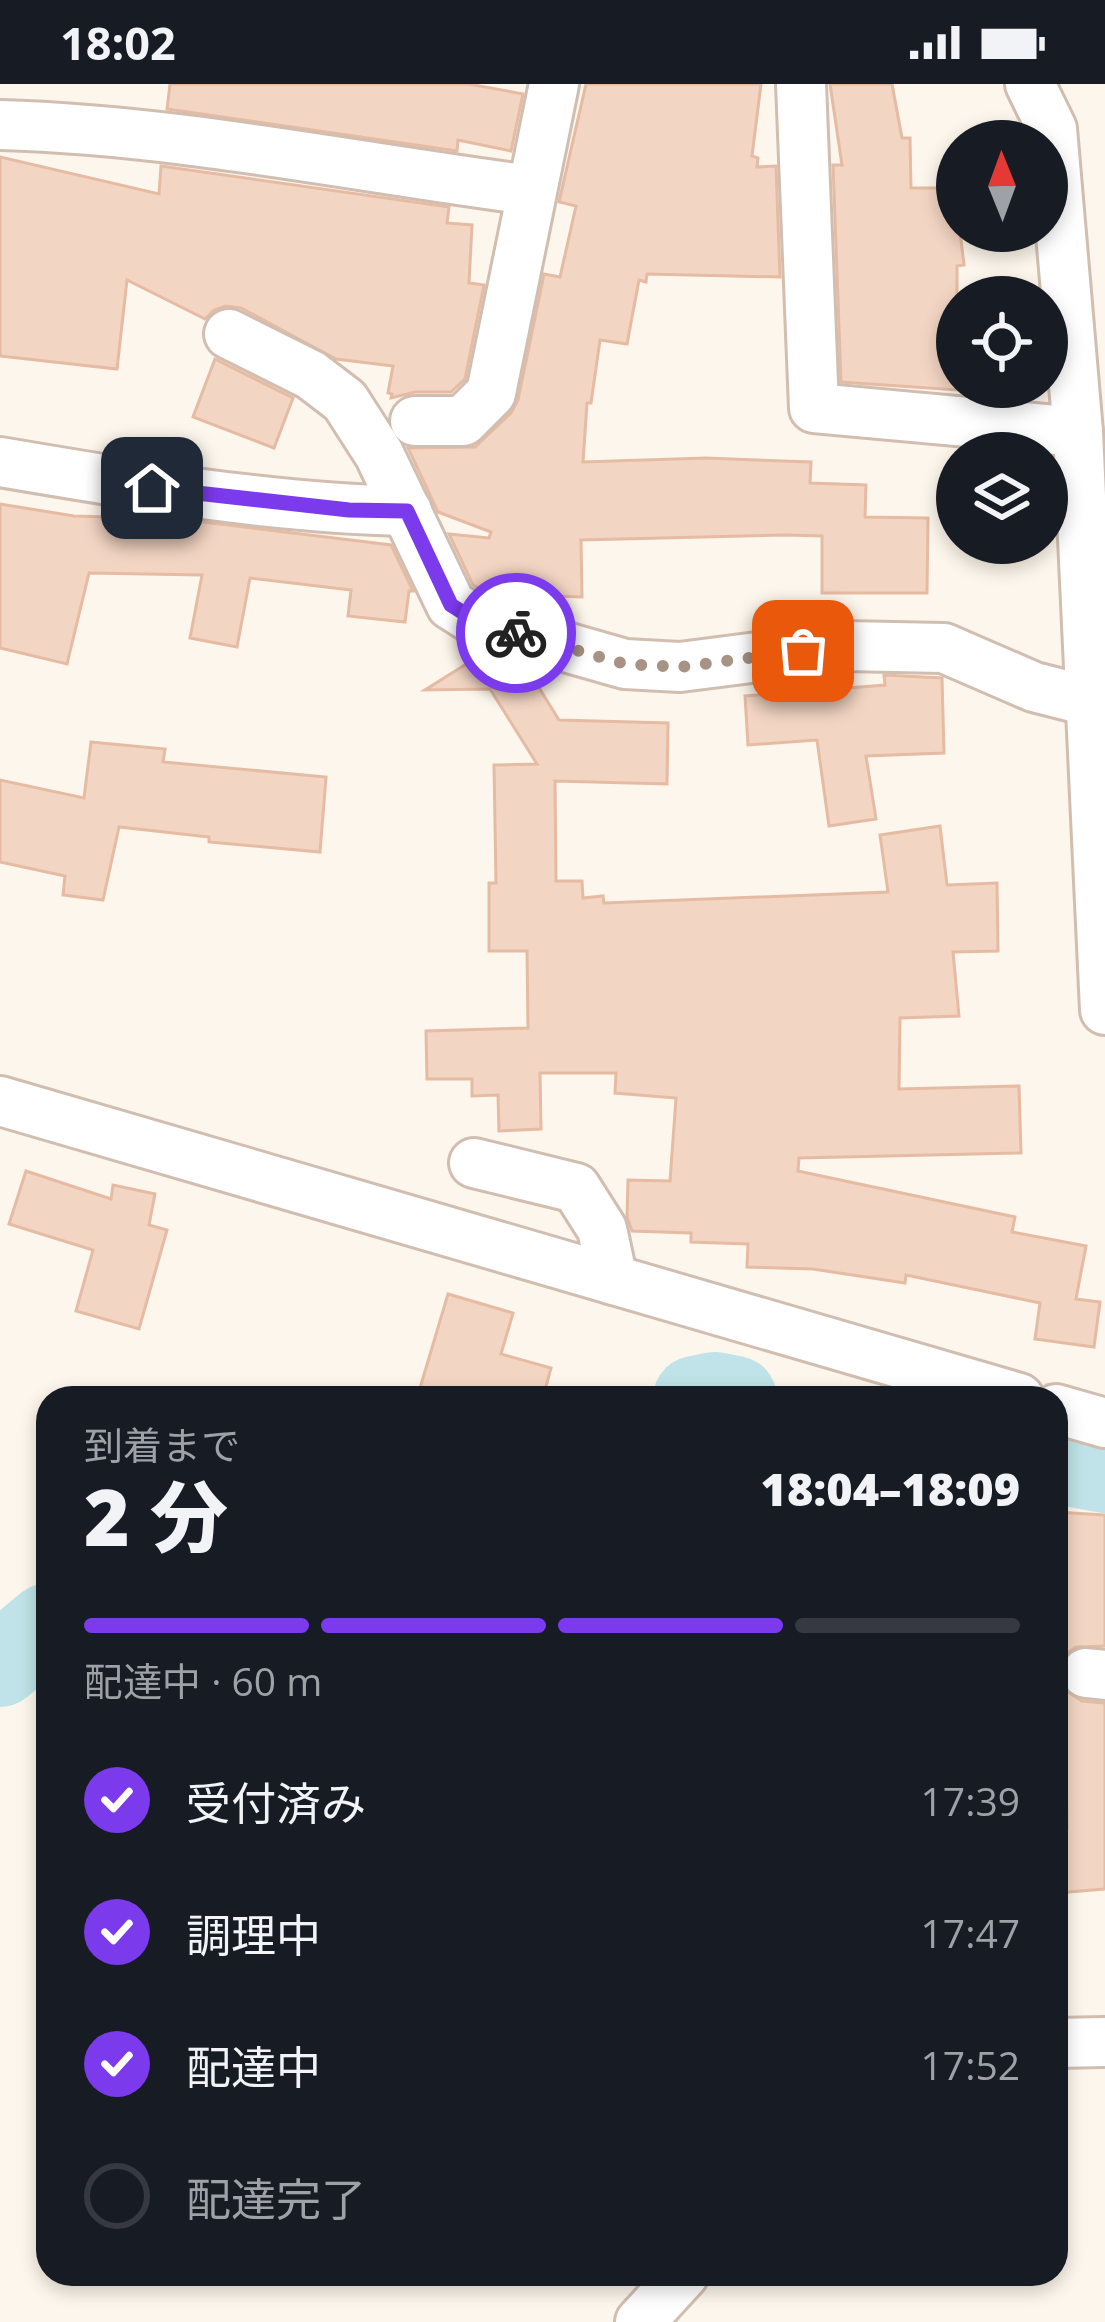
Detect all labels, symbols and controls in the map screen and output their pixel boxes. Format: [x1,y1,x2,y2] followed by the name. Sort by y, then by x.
[60,12,176,73] text: 18:02
[936,120,1068,252] north arrow
[936,120,1068,564] map controls
[936,276,1068,408] button: locate
[936,432,1068,564] button: layers
[101,437,203,539] pin
[119,455,185,521] icon: home
[456,573,576,693] courier
[483,600,549,666] icon: bike
[752,600,854,702] pin
[770,618,836,684] icon: bag
[84,1418,240,1471] text: 到着まで
[761,1458,1020,1519] text: 18:04–18:09
[84,1463,228,1569] text: 2 分
[84,1654,322,1707] text: 配達中 · 60 m
[84,1767,150,1833] icon: check
[186,1772,366,1833] text: 受付済み
[921,1774,1020,1827] text: 17:39
[84,1899,150,1965] icon: check
[186,1904,321,1965] text: 調理中
[921,1906,1020,1959] text: 17:47
[84,2031,150,2097] icon: check
[186,2036,321,2097] text: 配達中
[921,2038,1020,2091] text: 17:52
[186,2168,366,2229] text: 配達完了

